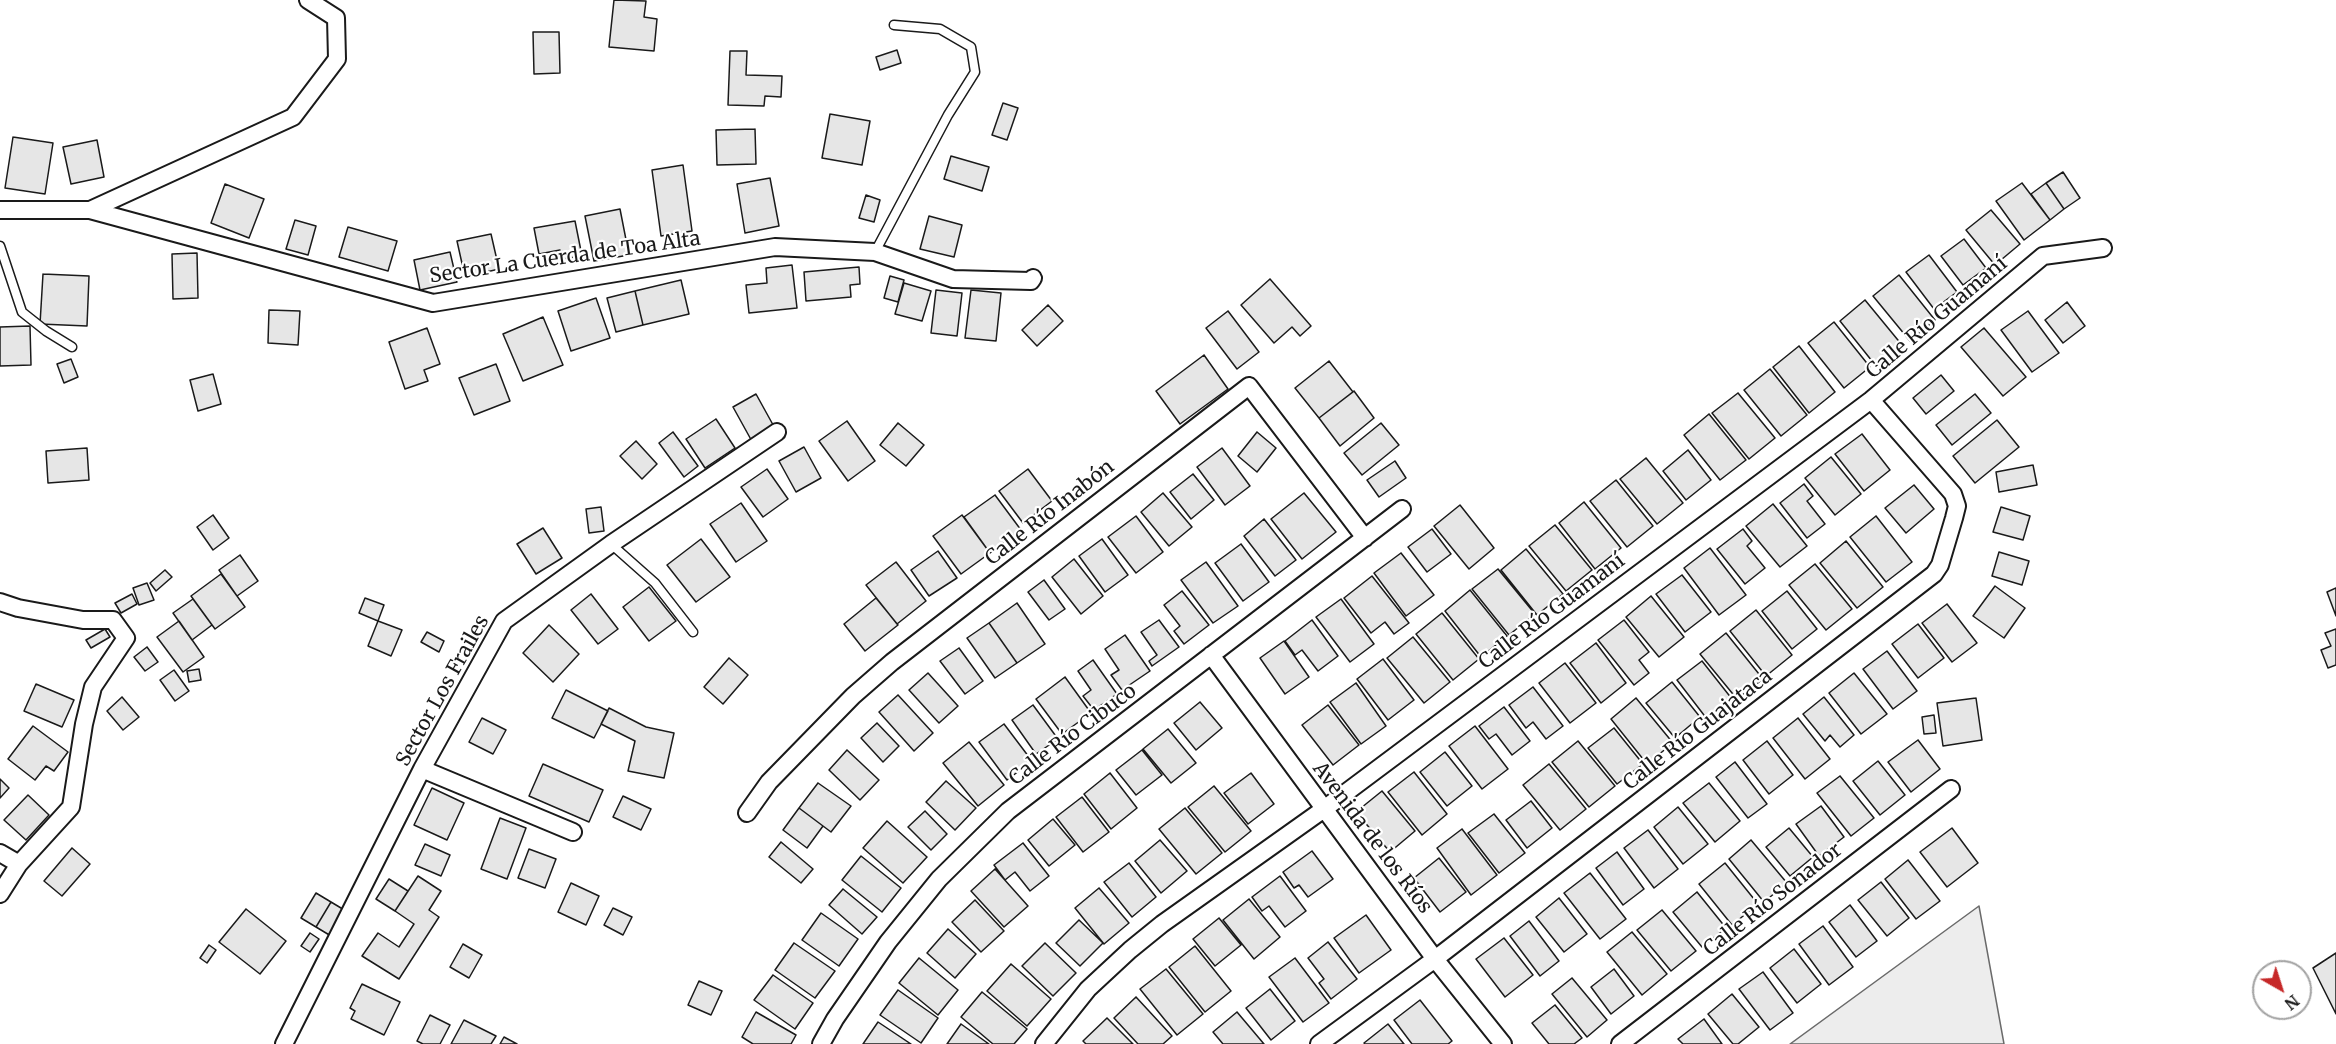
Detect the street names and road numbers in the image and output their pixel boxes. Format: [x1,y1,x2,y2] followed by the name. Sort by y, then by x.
[428,227,702,289] street label: Sector La Cuerda de Toa Alta
[1862,252,2012,384] street label: Calle Río Guamaní
[981,455,1119,571] street label: Calle Río Inabón
[1474,549,1630,675] street label: Calle Río Guamaní
[392,611,494,771] street label: Sector Los Frailes
[1619,665,1777,795] street label: Calle Río Guajataca
[1005,679,1141,791] street label: Calle Río Cibuco
[1307,758,1437,918] street label: Avenida de los Ríos
[1699,839,1847,961] street label: Calle Río Sonador

